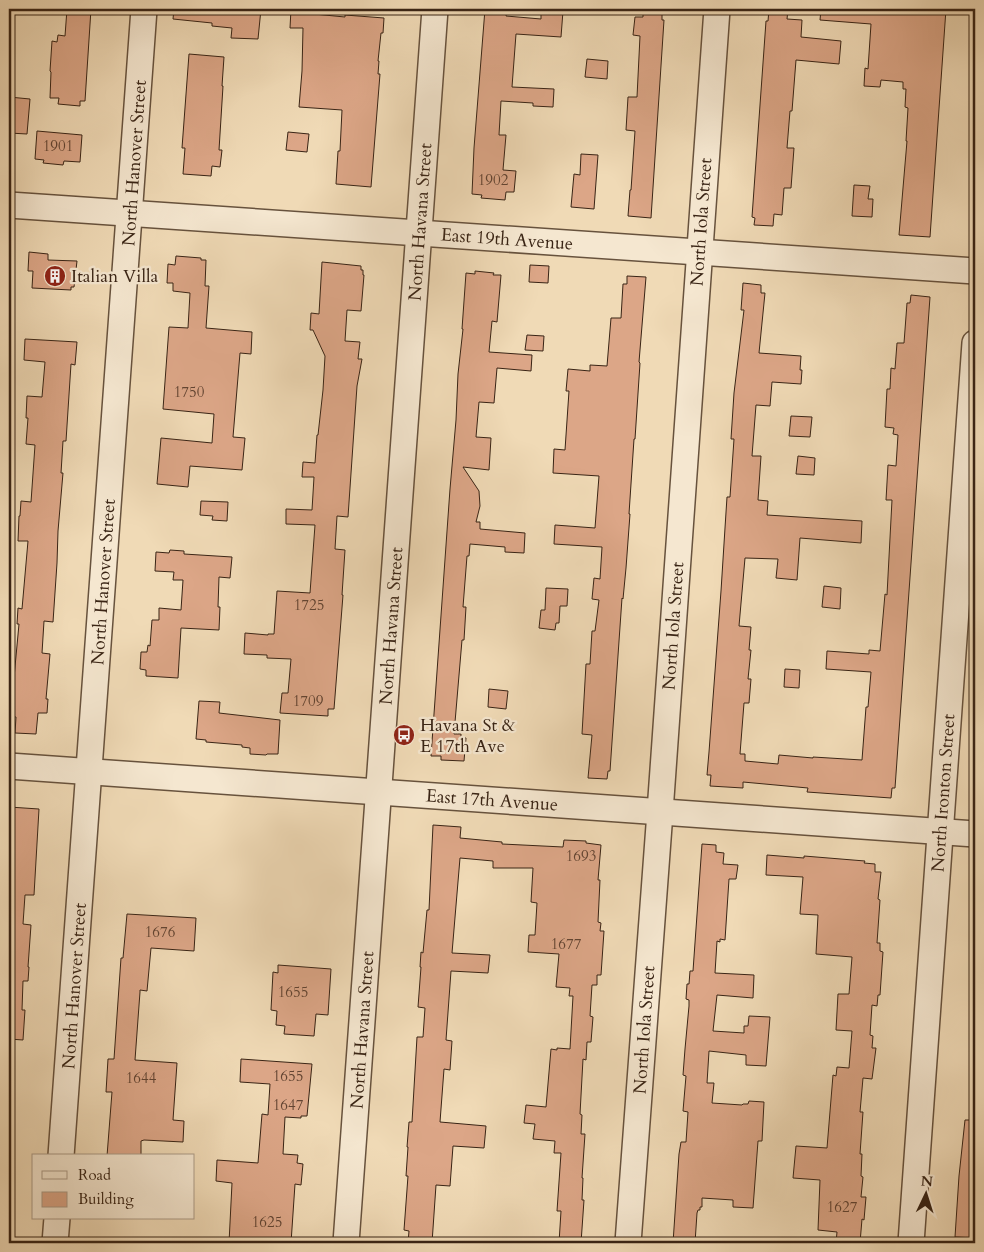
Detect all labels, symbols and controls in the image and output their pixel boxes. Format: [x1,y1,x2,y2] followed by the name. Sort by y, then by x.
[116,79,153,247] street label: North Hanover Street
[43,136,73,156] house number: 1901
[403,142,438,302] street label: North Havana Street
[685,157,718,287] street label: North Iola Street
[478,170,509,190] house number: 1902
[440,222,574,257] street label: East 19th Avenue
[43,264,67,288] building icon: Italian Villa
[71,264,159,289] place label: Italian Villa
[174,382,205,402] house number: 1750
[85,498,122,666] street label: North Hanover Street
[374,546,409,706] street label: North Havana Street
[657,561,690,691] street label: North Iola Street
[294,595,324,615] house number: 1725
[293,691,324,711] house number: 1709
[420,713,516,759] place label: Havana St & E 17th Ave
[926,713,962,873] street label: North Ironton Street
[392,723,416,747] bus stop icon: Havana St & E 17th Ave
[425,783,559,818] street label: East 17th Avenue
[566,846,596,866] house number: 1693
[56,902,93,1070] street label: North Hanover Street
[145,922,176,942] house number: 1676
[551,934,582,954] house number: 1677
[345,950,380,1110] street label: North Havana Street
[628,965,661,1095] street label: North Iola Street
[278,982,308,1002] house number: 1655
[273,1066,303,1086] house number: 1655
[126,1068,157,1088] house number: 1644
[273,1095,304,1115] house number: 1647
[32,1154,195,1220] legend
[78,1165,111,1185] text: Road
[902,1170,952,1220] north arrow
[920,1172,934,1191] text: N
[78,1189,134,1209] text: Building
[827,1197,858,1217] house number: 1627
[252,1212,282,1232] house number: 1625

